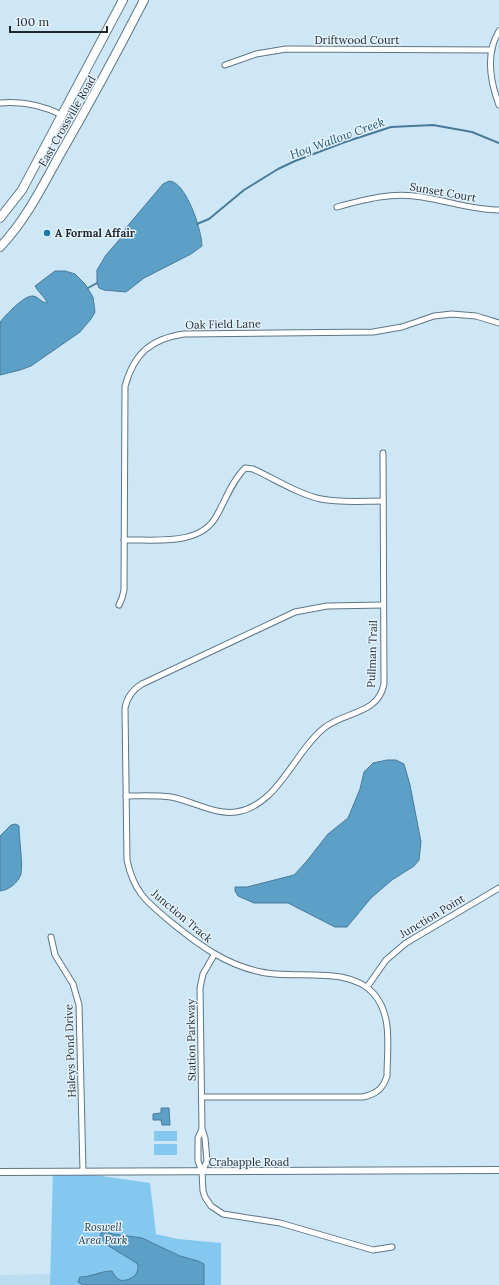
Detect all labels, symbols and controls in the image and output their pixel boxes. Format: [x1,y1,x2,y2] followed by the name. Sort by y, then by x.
[10,8,107,34] scale bar
[16,14,49,29] text: 100 m
[314,33,400,47] street label: Driftwood Court
[35,73,99,169] street label: East Crossville Road
[288,114,386,162] water label: Hog Wallow Creek
[409,179,478,205] street label: Sunset Court
[55,226,136,240] place label: A Formal Affair
[42,228,52,238] marker: A Formal Affair
[185,316,261,332] street label: Oak Field Lane
[364,620,380,688] street label: Pullman Trail
[148,886,215,946] street label: Junction Track
[396,891,468,941] street label: Junction Point
[183,999,199,1081] street label: Station Parkway
[61,1004,79,1098] street label: Haleys Pond Drive
[209,1155,290,1169] street label: Crabapple Road
[78,1220,128,1247] park label: Roswell Area Park

